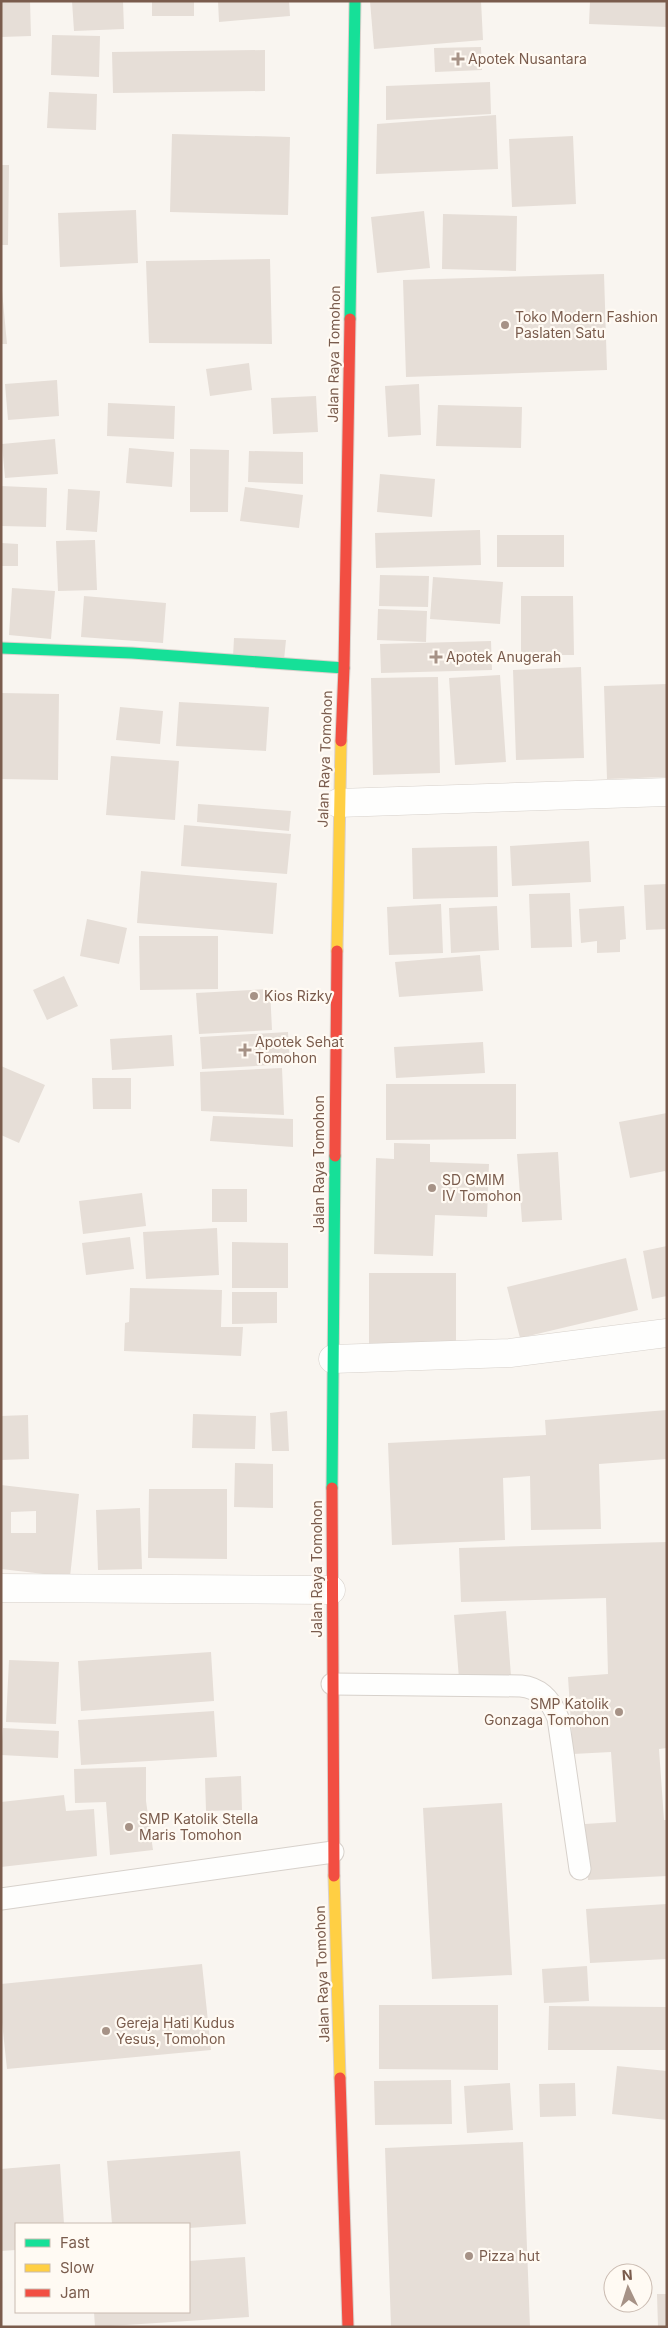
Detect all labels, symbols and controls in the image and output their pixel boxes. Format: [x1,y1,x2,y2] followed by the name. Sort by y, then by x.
[468,50,587,67] place label: Apotek Nusantara
[452,53,464,65] marker: Apotek Nusantara
[324,285,343,423] street label: Jalan Raya Tomohon
[515,308,658,341] place label: Toko Modern Fashion Paslaten Satu
[499,319,511,331] marker: Toko Modern Fashion Paslaten Satu
[446,648,561,665] place label: Apotek Anugerah
[430,651,442,663] marker: Apotek Anugerah
[314,690,335,828] street label: Jalan Raya Tomohon
[264,987,333,1004] place label: Kios Rizky
[248,990,260,1002] marker: Kios Rizky
[255,1033,344,1066] place label: Apotek Sehat Tomohon
[239,1044,251,1056] marker: Apotek Sehat Tomohon
[310,1095,327,1233] street label: Jalan Raya Tomohon
[442,1171,521,1204] place label: SD GMIM IV Tomohon
[426,1182,438,1194] marker: SD GMIM IV Tomohon
[308,1500,325,1638] street label: Jalan Raya Tomohon
[484,1695,609,1728] place label: SMP Katolik Gonzaga Tomohon
[613,1706,625,1718] marker: SMP Katolik Gonzaga Tomohon
[139,1810,258,1843] place label: SMP Katolik Stella Maris Tomohon
[123,1821,135,1833] marker: SMP Katolik Stella Maris Tomohon
[311,1905,332,2043] street label: Jalan Raya Tomohon
[116,2014,235,2047] place label: Gereja Hati Kudus Yesus, Tomohon
[100,2025,112,2037] marker: Gereja Hati Kudus Yesus, Tomohon
[15,2223,190,2313] legend
[60,2233,90,2252] text: Fast
[479,2247,540,2264] place label: Pizza hut
[463,2250,475,2262] marker: Pizza hut
[60,2258,94,2277] text: Slow
[603,2263,653,2313] north arrow
[621,2266,633,2283] text: N
[60,2283,90,2302] text: Jam

